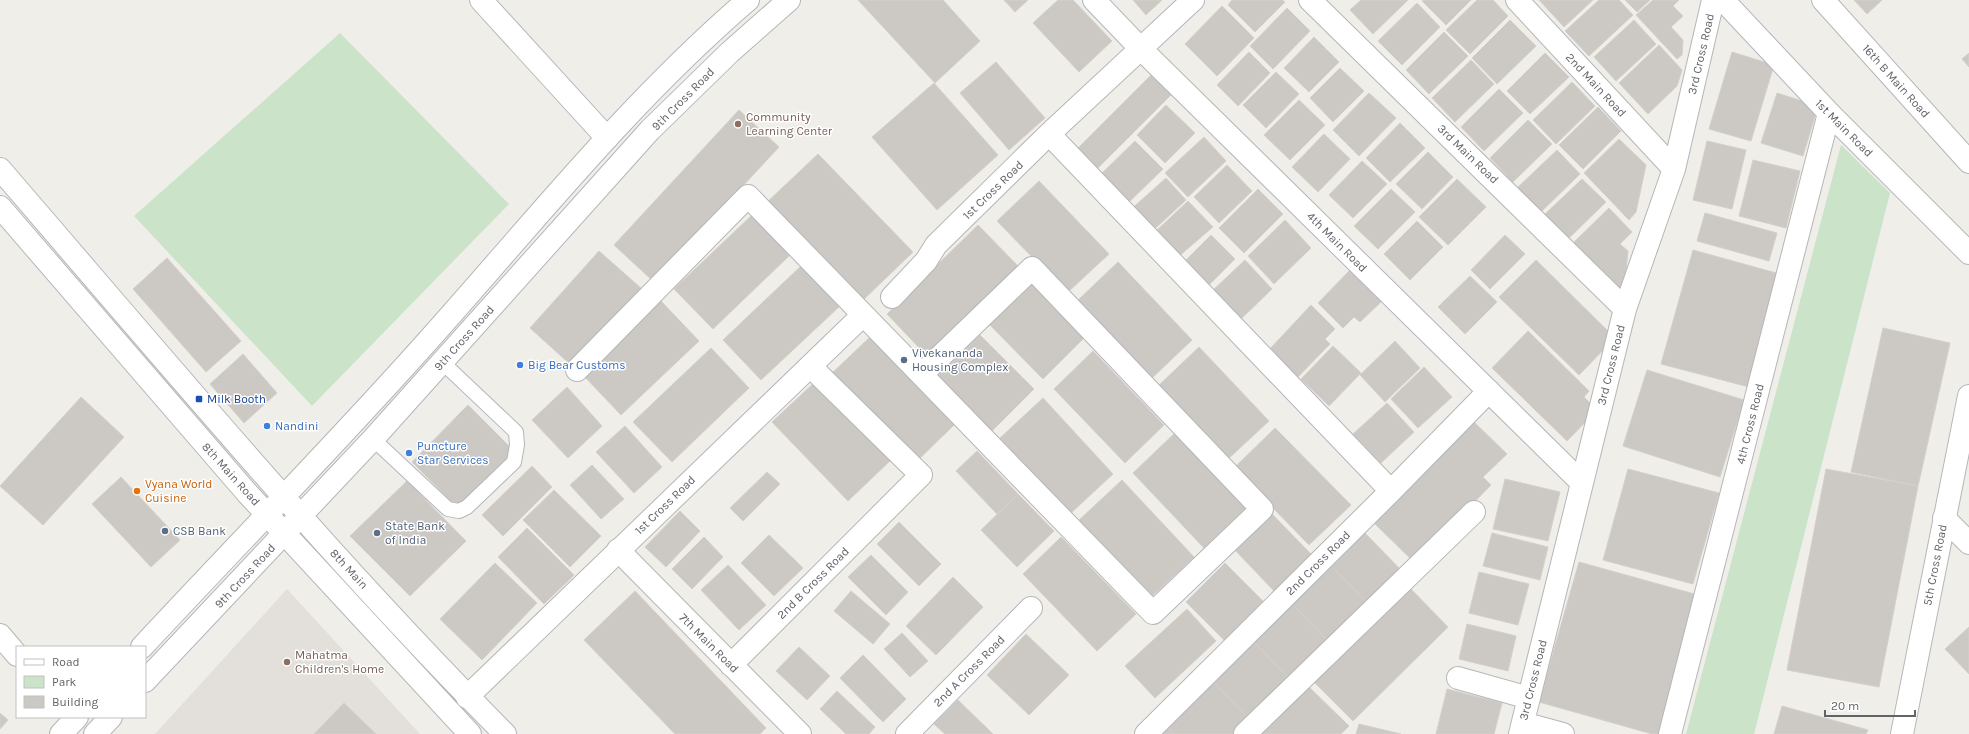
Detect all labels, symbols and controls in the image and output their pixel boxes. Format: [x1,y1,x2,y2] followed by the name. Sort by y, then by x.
[1685,12,1717,96] street label: 3rd Cross Road
[1859,41,1933,121] street label: 16th B Main Road
[1563,50,1629,120] street label: 2nd Main Road
[649,65,717,133] street label: 9th Cross Road
[1812,96,1876,160] street label: 1st Main Road
[746,110,833,138] place label: Community Learning Center
[733,119,743,129] marker: Community Learning Center
[1435,121,1501,187] street label: 3rd Main Road
[960,158,1026,222] street label: 1st Cross Road
[1304,209,1370,275] street label: 4th Main Road
[431,303,497,373] street label: 9th Cross Road
[1594,323,1628,407] street label: 3rd Cross Road
[912,346,1008,374] place label: Vivekananda Housing Complex
[899,355,909,365] marker: Vivekananda Housing Complex
[528,358,626,372] place label: Big Bear Customs
[515,360,525,370] marker: Big Bear Customs
[1733,382,1767,466] street label: 4th Cross Road
[207,392,266,406] place label: Milk Booth
[194,394,204,404] marker: Milk Booth
[275,419,319,433] place label: Nandini
[262,421,272,431] marker: Nandini
[417,439,489,467] place label: Puncture Star Services
[199,440,263,508] street label: 8th Main Road
[404,448,414,458] marker: Puncture Star Services
[632,473,698,537] street label: 1st Cross Road
[145,477,212,505] place label: Vyana World Cuisine
[132,486,142,496] marker: Vyana World Cuisine
[385,519,445,547] place label: State Bank of India
[1920,523,1950,607] street label: 5th Cross Road
[173,524,226,538] place label: CSB Bank
[160,526,170,536] marker: CSB Bank
[372,528,382,538] marker: State Bank of India
[1283,528,1353,598] street label: 2nd Cross Road
[212,541,278,611] street label: 9th Cross Road
[774,544,852,622] street label: 2nd B Cross Road
[327,546,371,592] street label: 8th Main
[676,610,742,676] street label: 7th Main Road
[930,632,1008,710] street label: 2nd A Cross Road
[1516,638,1550,722] street label: 3rd Cross Road
[16,646,146,718] legend
[295,648,384,676] place label: Mahatma Children's Home
[52,655,80,669] text: Road
[282,657,292,667] marker: Mahatma Children's Home
[52,675,77,689] text: Park
[1825,692,1915,718] scale bar
[52,695,99,709] text: Building
[1831,699,1859,713] text: 20 m

